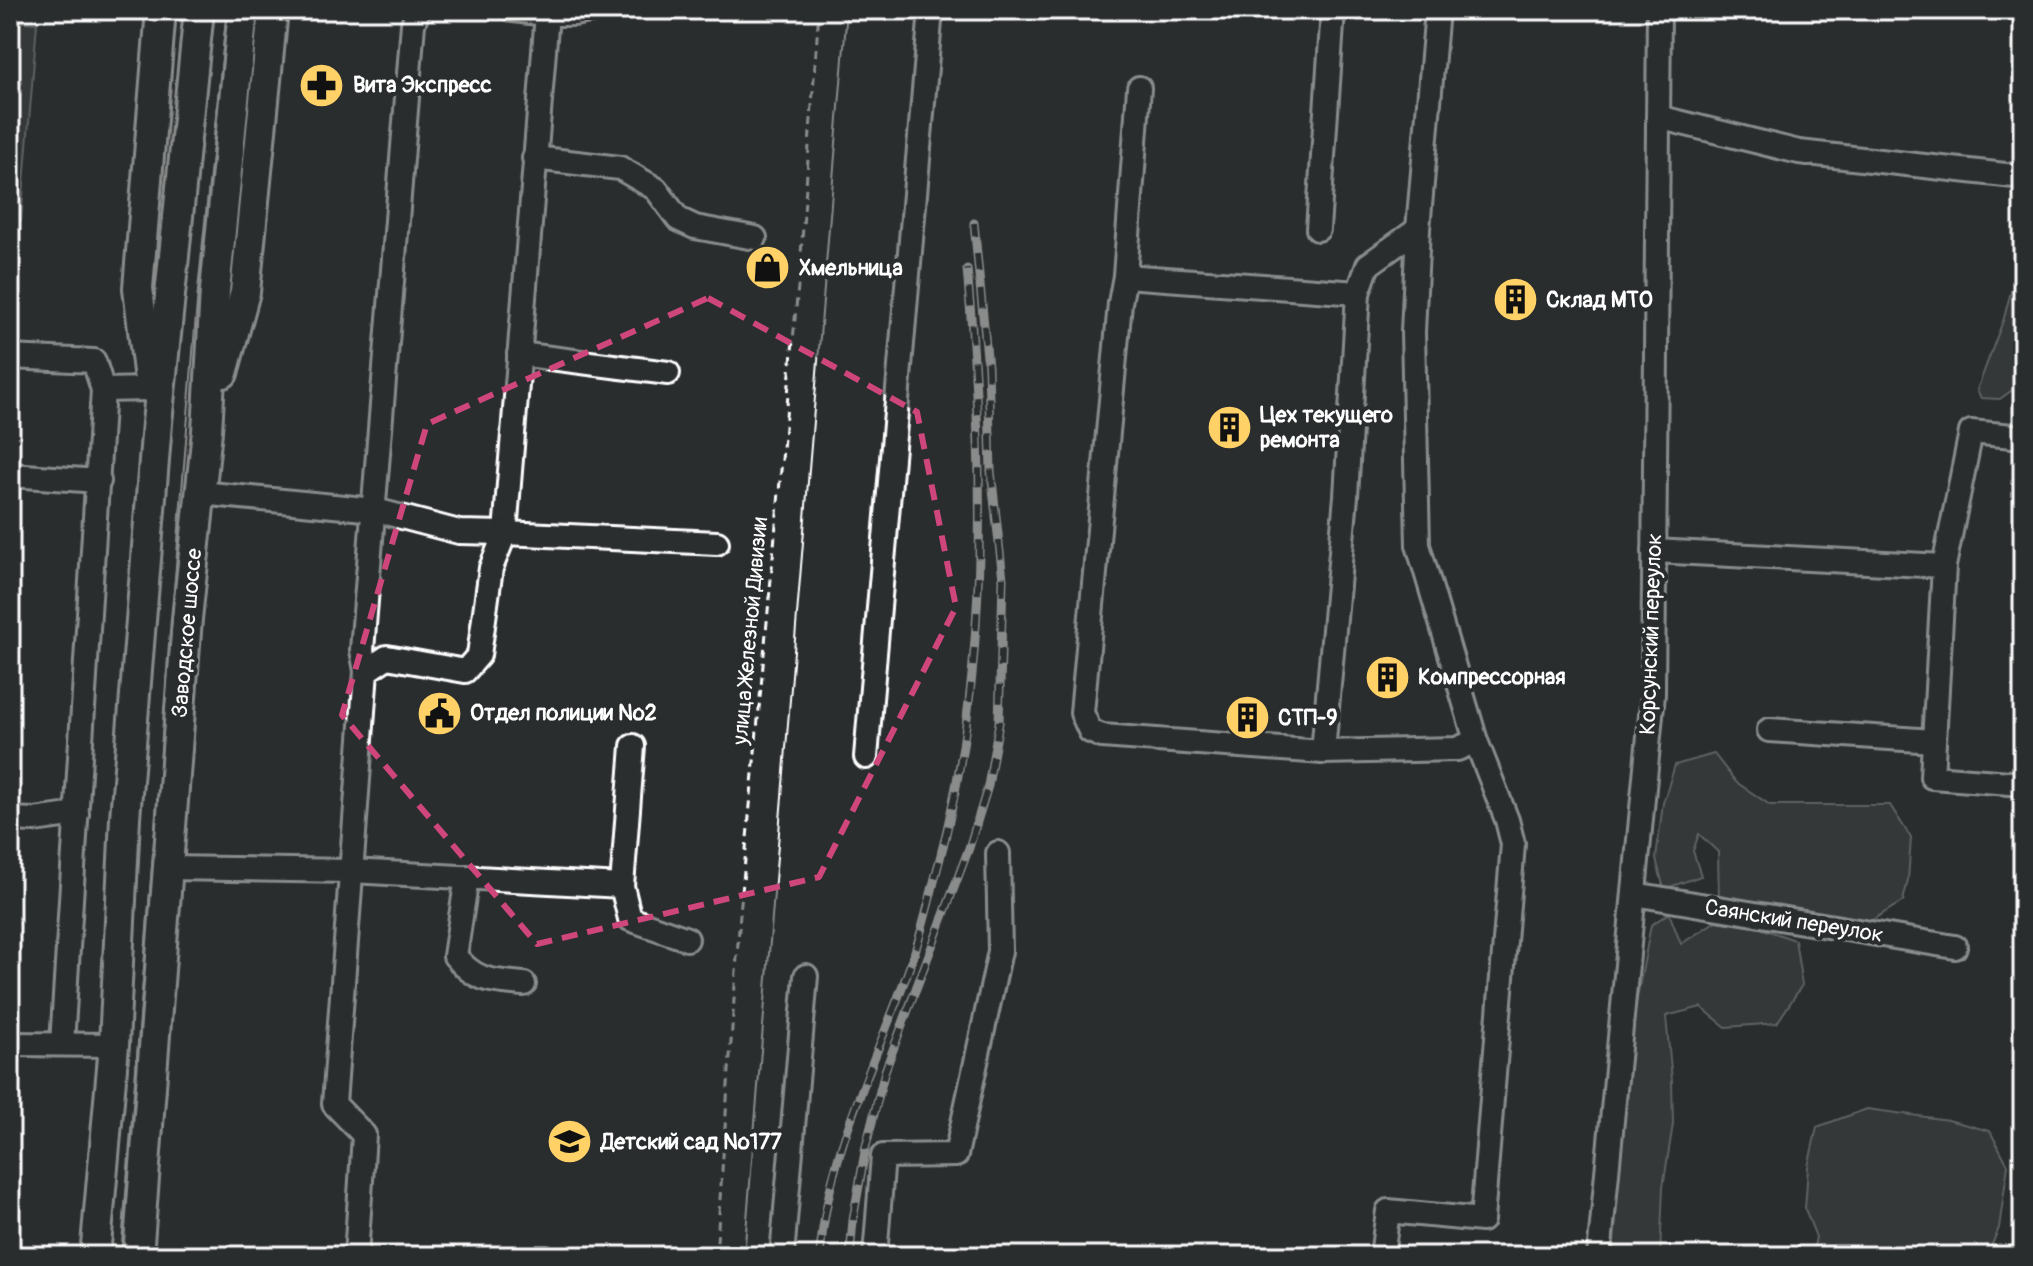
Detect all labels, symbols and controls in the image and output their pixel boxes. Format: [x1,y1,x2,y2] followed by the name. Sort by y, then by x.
[298,61,346,109] pharmacy icon: Вита Экспресс
[353,71,492,99] place label: Вита Экспресс
[744,244,792,292] shop icon: Хмельница
[799,254,903,282] place label: Хмельница
[1491,276,1539,324] building icon: Склад МТО
[1546,286,1653,314] place label: Склад МТО
[1260,401,1393,454] place label: Цех текущего ремонта
[1205,404,1253,452] building icon: Цех текущего ремонта
[726,516,774,747] street label: улица Железной Дивизии
[1633,533,1669,735] street label: Корсунский переулок
[166,547,208,719] street label: Заводское шоссе
[1363,653,1411,701] building icon: Компрессорная
[1418,663,1566,691] place label: Компрессорная
[415,689,463,737] public building icon: Отдел полиции №2
[1223,694,1271,742] building icon: СТП-9
[470,699,657,727] place label: Отдел полиции №2
[1278,704,1338,732] place label: СТП-9
[1703,893,1885,949] street label: Саянский переулок
[546,1118,594,1166] school or university icon: Детский сад №177
[599,1128,782,1156] place label: Детский сад №177

